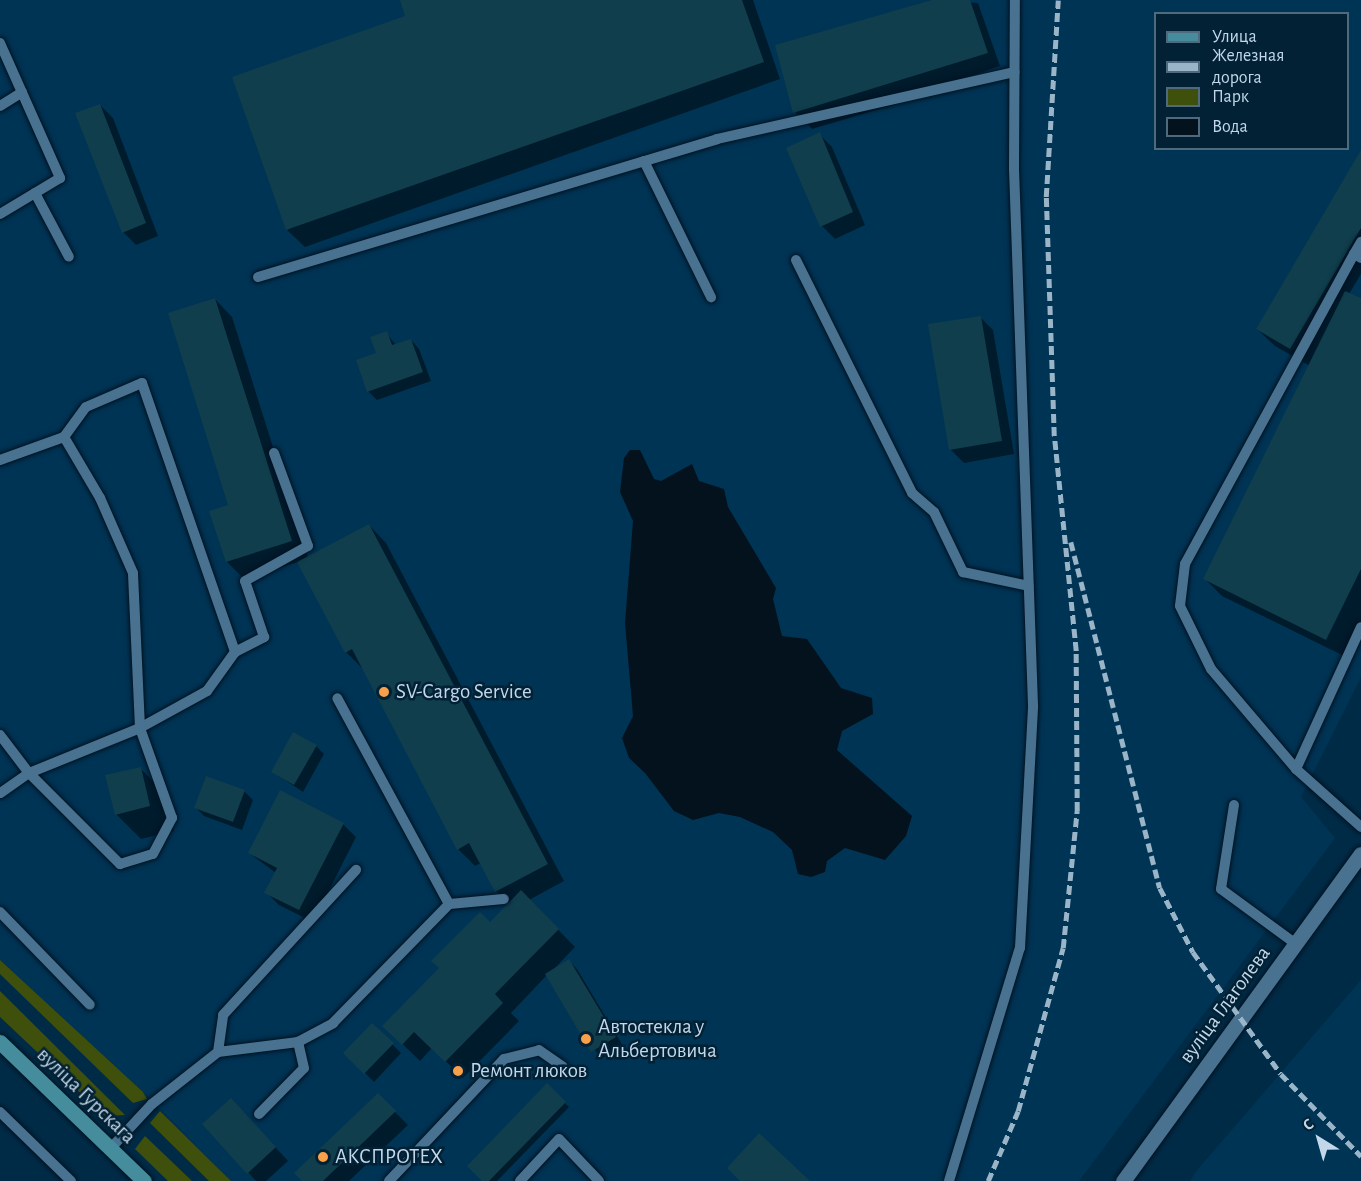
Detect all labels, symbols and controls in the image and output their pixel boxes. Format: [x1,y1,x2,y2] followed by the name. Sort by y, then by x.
[1154,12,1349,150] legend
[1212,28,1257,46] text: Улица
[1212,47,1284,87] text: Железная дорога
[1212,88,1249,106] text: Парк
[1212,118,1248,136] text: Вода
[396,679,532,705] place label: SV-Cargo Service
[377,685,391,699] marker: SV-Cargo Service
[1174,941,1276,1069] street label: вуліца Глаголева
[598,1014,717,1064] place label: Автостекла у Альбертовича
[579,1032,593,1046] marker: Автостекла у Альбертовича
[31,1043,141,1149] street label: вуліца Гурскага
[470,1058,587,1084] place label: Ремонт люков
[451,1064,465,1078] marker: Ремонт люков
[1289,1109,1349,1169] north arrow
[1300,1116,1317,1134] text: С
[335,1144,443,1170] place label: АКСПРОТЕХ
[316,1150,330,1164] marker: АКСПРОТЕХ

